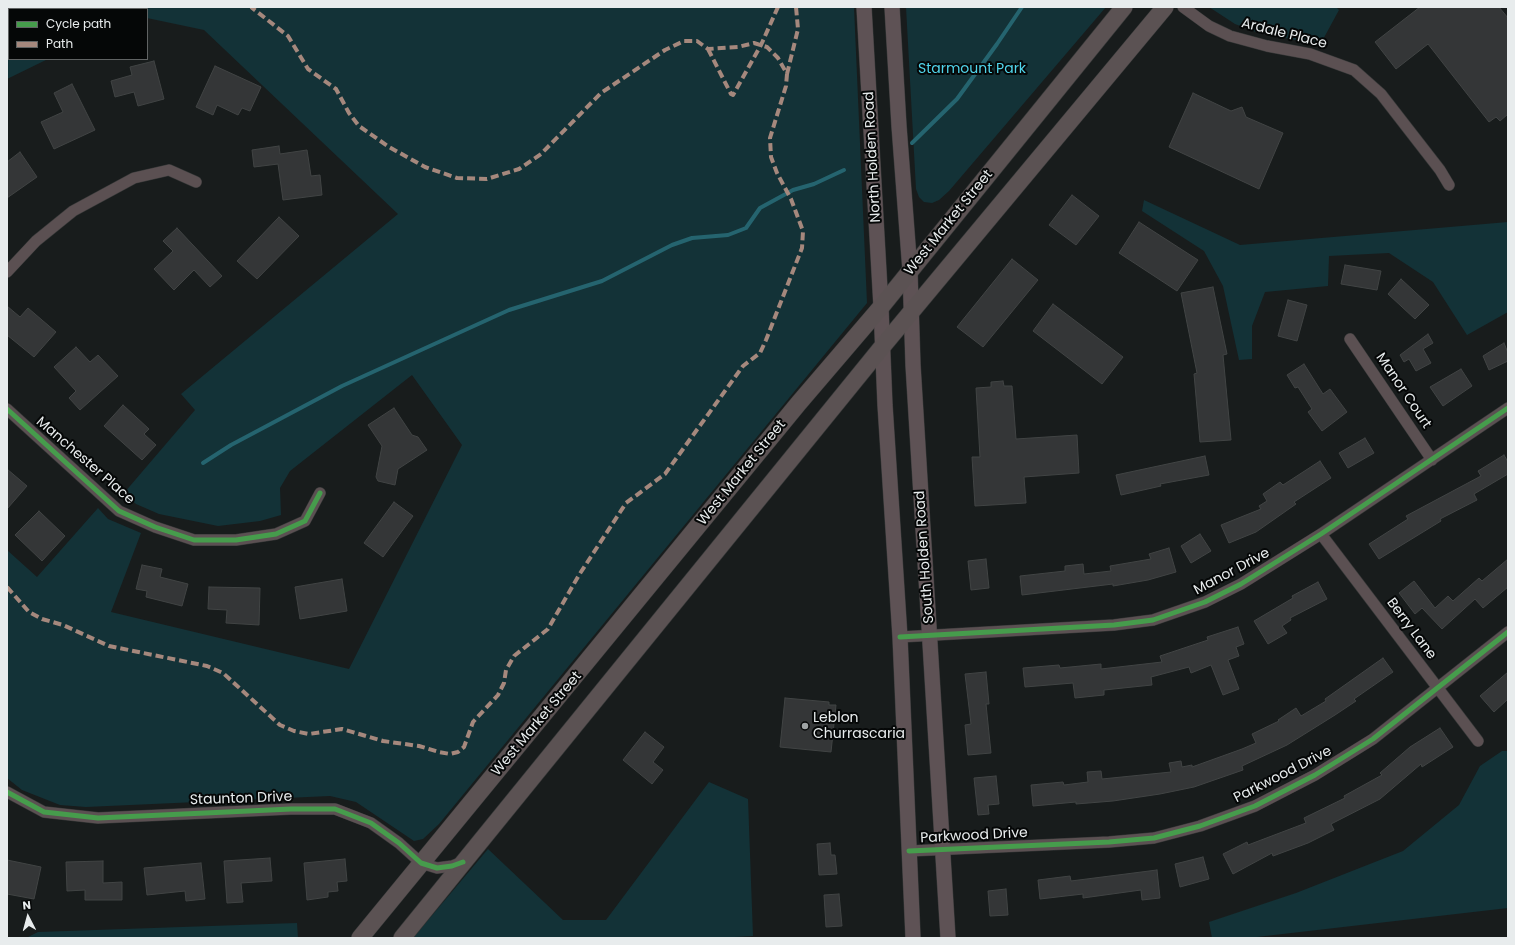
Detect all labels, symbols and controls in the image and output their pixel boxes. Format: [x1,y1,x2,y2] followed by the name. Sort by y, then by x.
[8,8,148,60] legend
[46,15,111,32] text: Cycle path
[1239,15,1329,53] street label: Ardale Place
[46,35,73,52] text: Path
[918,61,1026,77] park label: Starmount Park
[861,91,885,223] street label: North Holden Road
[901,167,997,279] street label: West Market Street
[1372,350,1434,432] street label: Manor Court
[32,414,138,508] street label: Manchester Place
[694,417,790,529] street label: West Market Street
[912,490,938,624] street label: South Holden Road
[1191,545,1273,599] street label: Manor Drive
[1382,595,1440,663] street label: Berry Lane
[488,668,586,780] street label: West Market Street
[813,710,905,742] place label: Leblon Churrascaria
[800,721,810,731] marker: Leblon Churrascaria
[1231,743,1335,807] street label: Parkwood Drive
[189,789,293,809] street label: Staunton Drive
[920,825,1028,847] street label: Parkwood Drive
[8,897,48,937] north arrow
[22,897,32,913] text: N

